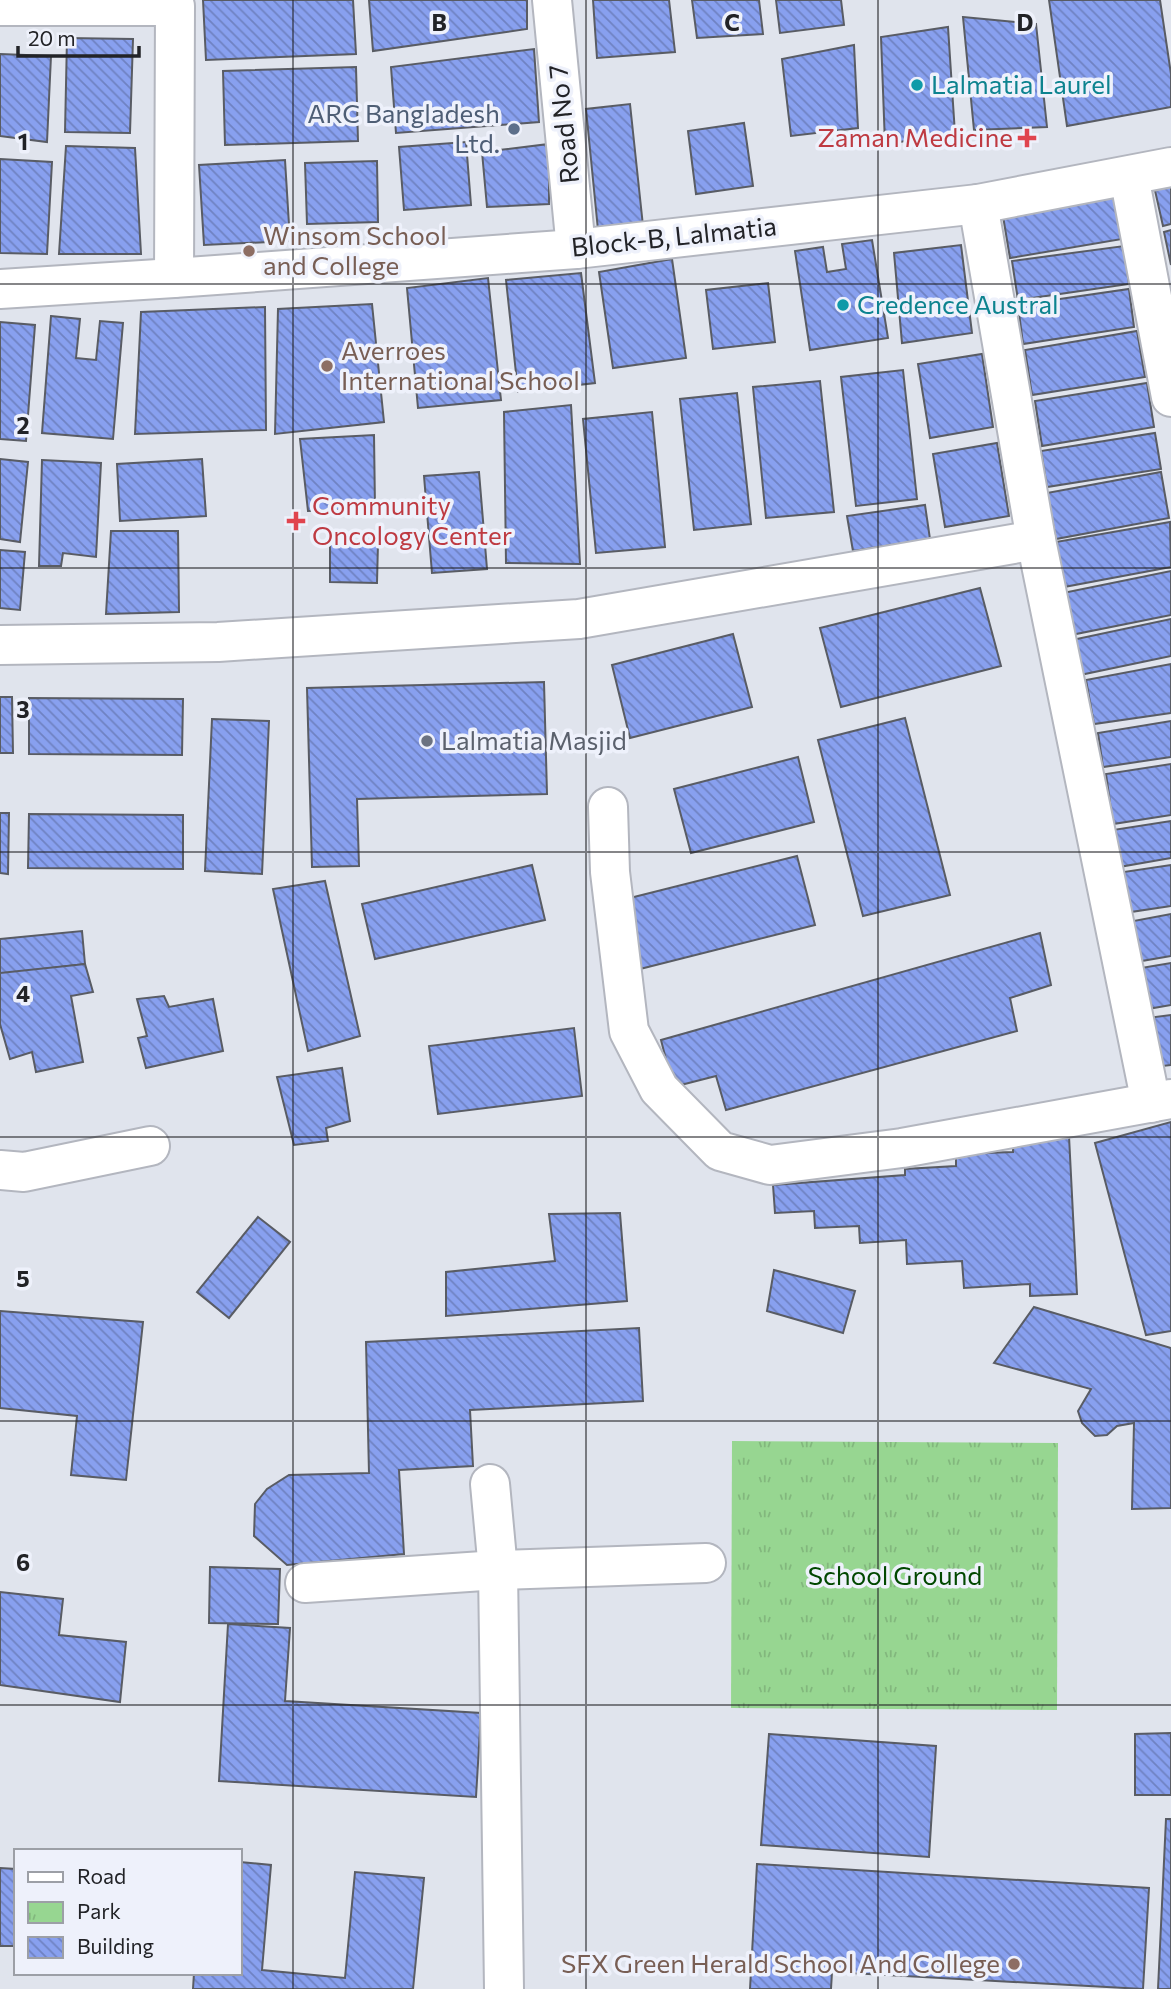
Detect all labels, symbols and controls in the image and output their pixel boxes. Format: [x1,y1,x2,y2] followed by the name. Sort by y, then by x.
[431,8,447,36] text: B
[724,8,740,36] text: C
[1017,8,1034,36] text: D
[18,14,138,58] scale bar
[28,25,76,50] text: 20 m
[541,63,584,185] street label: Road No 7
[931,68,1112,99] place label: Lalmatia Laurel
[909,77,925,93] marker: Lalmatia Laurel
[307,97,500,158] place label: ARC Bangladesh Ltd.
[506,121,522,137] marker: ARC Bangladesh Ltd.
[817,121,1013,152] place label: Zaman Medicine
[18,127,28,155] text: 1
[1019,130,1035,146] marker: Zaman Medicine
[570,209,778,262] street label: Block-B, Lalmatia
[263,219,447,280] place label: Winsom School and College
[241,243,257,259] marker: Winsom School and College
[857,288,1059,319] place label: Credence Austral
[835,297,851,313] marker: Credence Austral
[341,334,580,395] place label: Averroes International School
[319,358,335,374] marker: Averroes International School
[16,411,30,439] text: 2
[312,489,512,550] place label: Community Oncology Center
[286,511,306,531] marker: Community Oncology Center
[16,695,30,723] text: 3
[441,724,627,755] place label: Lalmatia Masjid
[419,733,435,749] marker: Lalmatia Masjid
[16,979,30,1007] text: 4
[16,1264,30,1292] text: 5
[16,1548,30,1576] text: 6
[808,1559,982,1590] park label: School Ground
[14,1849,242,1975] legend
[77,1863,126,1888] text: Road
[77,1898,121,1923] text: Park
[77,1933,154,1958] text: Building
[561,1947,1000,1978] place label: SFX Green Herald School And College
[1006,1956,1022,1972] marker: SFX Green Herald School And College

